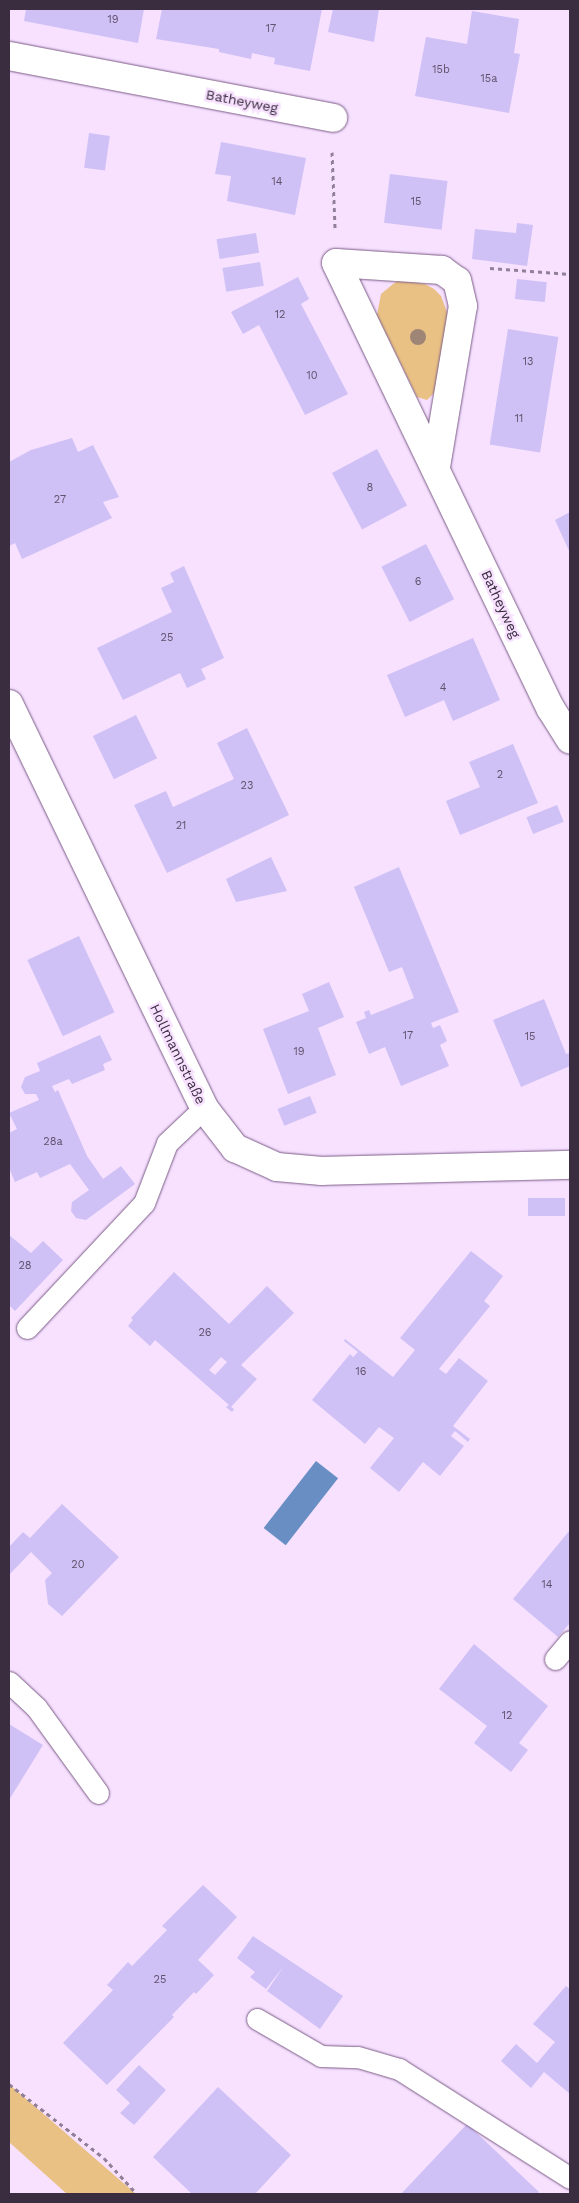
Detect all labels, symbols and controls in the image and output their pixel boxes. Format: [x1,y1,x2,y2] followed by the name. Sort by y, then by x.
[107,13,119,27] house number: 19
[266,22,276,36] house number: 17
[432,63,450,77] house number: 15b
[481,72,497,86] house number: 15a
[204,86,280,116] street label: Batheyweg
[271,175,283,189] house number: 14
[411,195,421,209] house number: 15
[275,308,285,322] house number: 12
[523,355,533,369] house number: 13
[306,369,318,383] house number: 10
[515,412,523,426] house number: 11
[367,481,373,495] house number: 8
[54,493,66,507] house number: 27
[478,567,524,641] street label: Batheyweg
[415,575,421,589] house number: 6
[161,631,173,645] house number: 25
[440,681,446,695] house number: 4
[497,768,503,782] house number: 2
[241,779,253,793] house number: 23
[176,819,186,833] house number: 21
[147,1001,209,1107] street label: Hollmannstraße
[403,1029,413,1043] house number: 17
[525,1030,535,1044] house number: 15
[293,1045,305,1059] house number: 19
[43,1135,63,1149] house number: 28a
[18,1259,32,1273] house number: 28
[198,1326,212,1340] house number: 26
[356,1365,366,1379] house number: 16
[71,1558,85,1572] house number: 20
[541,1578,553,1592] house number: 14
[502,1709,512,1723] house number: 12
[154,1973,166,1987] house number: 25

